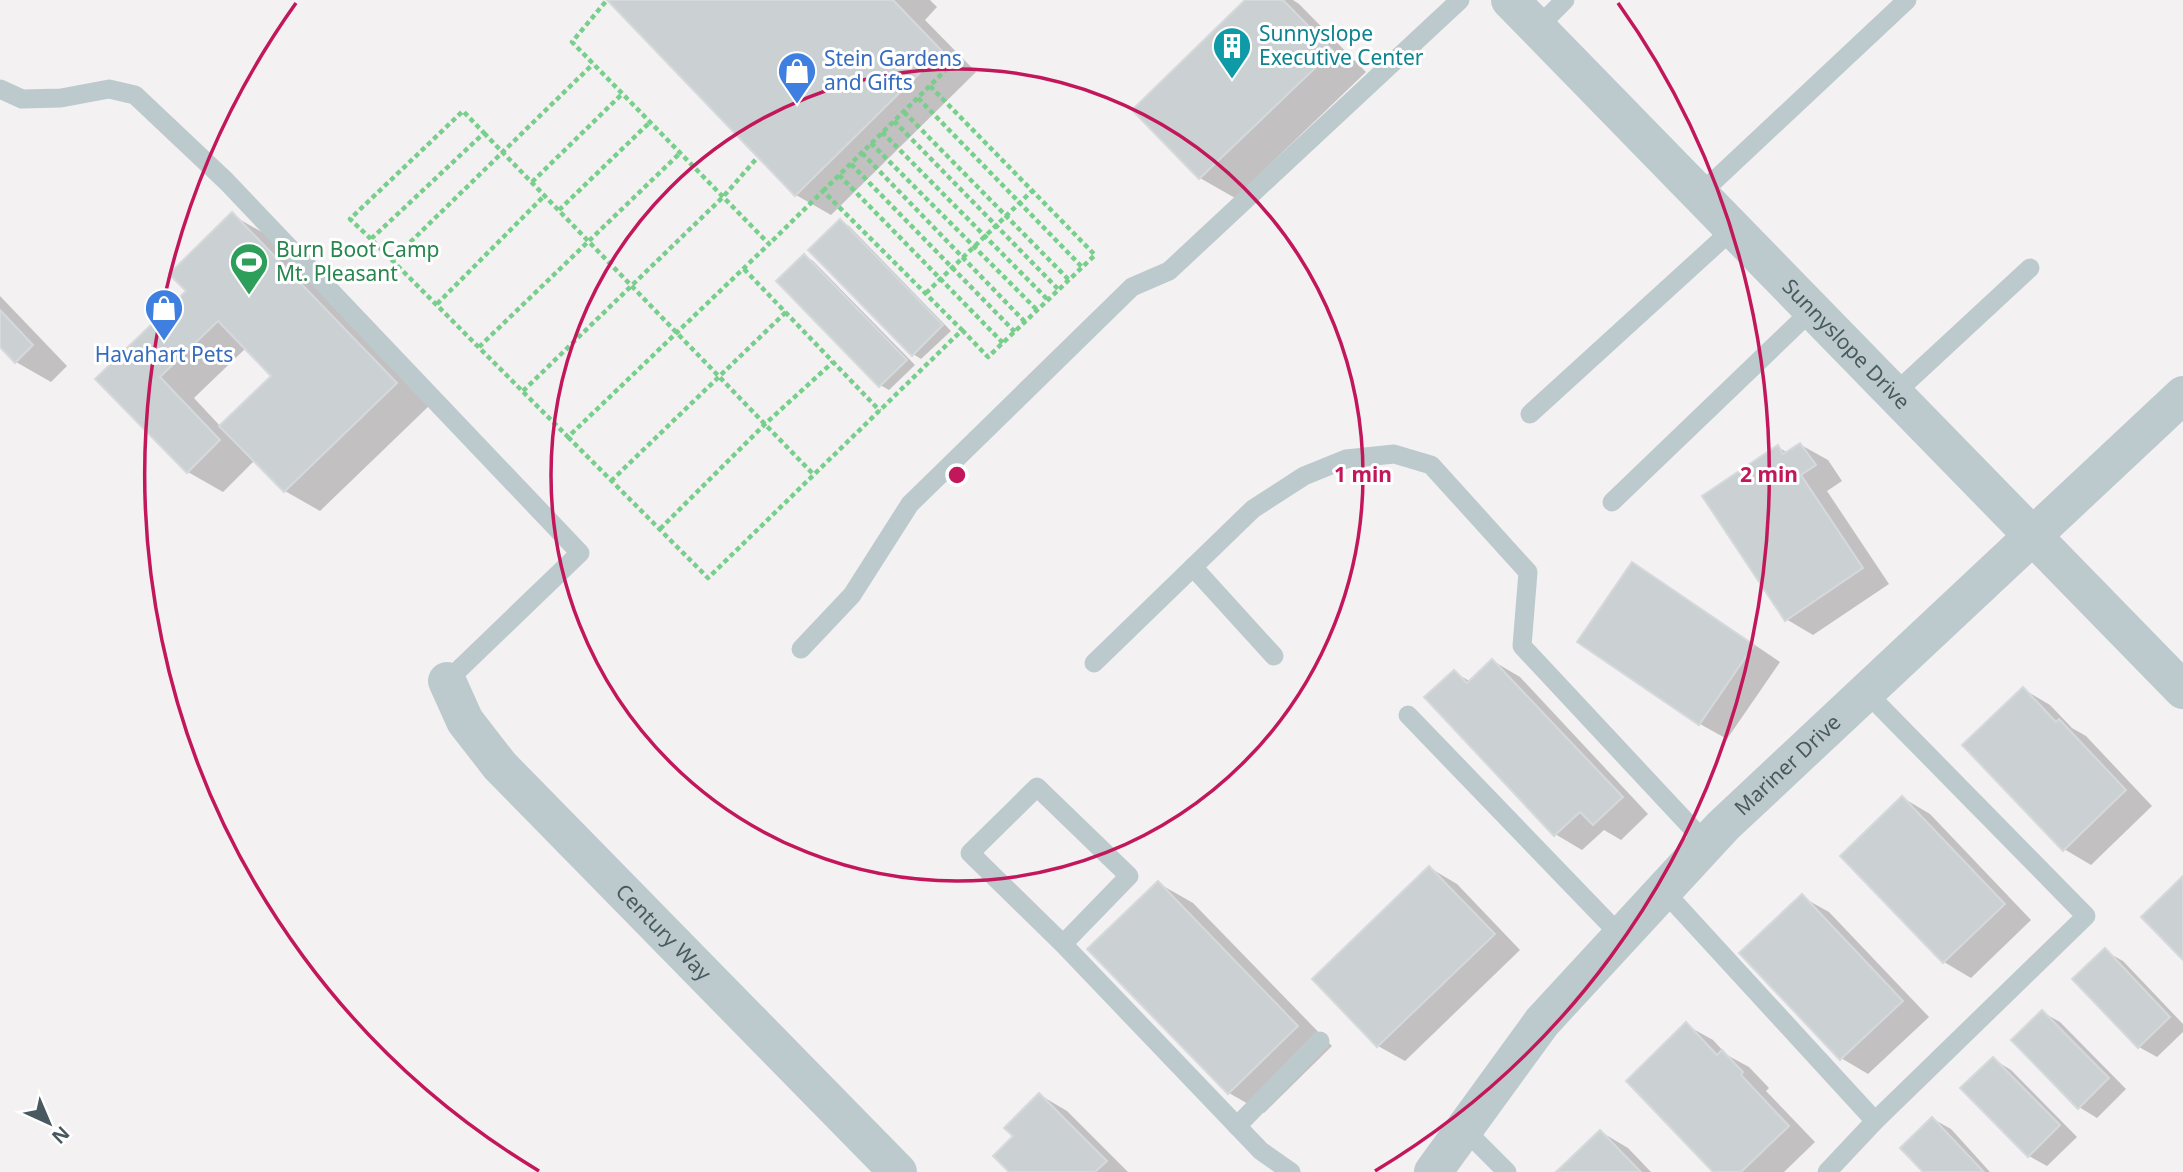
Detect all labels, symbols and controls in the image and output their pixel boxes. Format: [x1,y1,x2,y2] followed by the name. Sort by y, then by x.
[1259,19,1424,71] place label: Sunnyslope Executive Center
[1211,25,1253,80] building icon: Sunnyslope Executive Center
[824,44,962,96] place label: Stein Gardens and Gifts
[776,50,818,105] shop icon: Stein Gardens and Gifts
[276,235,439,287] place label: Burn Boot Camp Mt. Pleasant
[228,241,270,296] sports icon: Burn Boot Camp Mt. Pleasant
[1777,272,1917,415] street label: Sunnyslope Drive
[143,287,185,342] shop icon: Havahart Pets
[95,340,233,368] place label: Havahart Pets
[1334,460,1392,488] text: 1 min
[1740,460,1798,488] text: 2 min
[945,463,969,487] centre of rings
[1728,708,1846,821] street label: Mariner Drive
[610,877,718,986] street label: Century Way
[14,1088,84,1158] north arrow
[46,1121,75,1150] text: N

